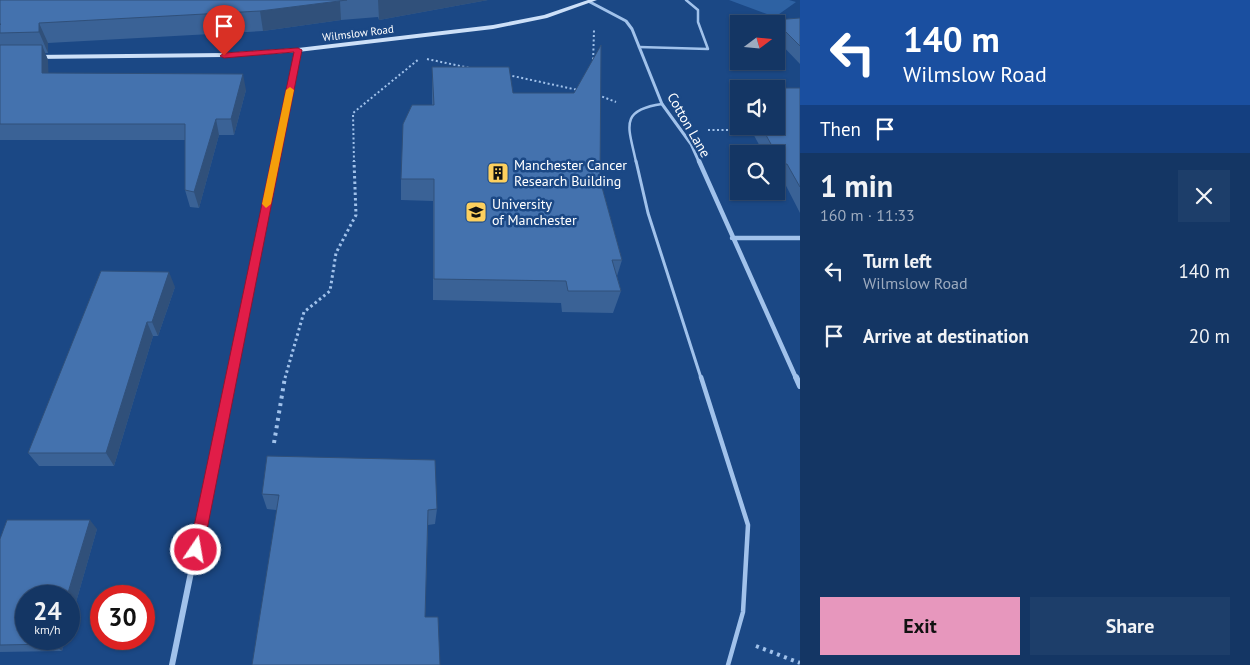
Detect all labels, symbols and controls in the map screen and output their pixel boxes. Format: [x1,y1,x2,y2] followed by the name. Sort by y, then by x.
[203,5,245,56] pin
[210,12,238,40] icon: arrive
[730,15,785,70] north arrow
[730,15,785,200] map controls
[903,16,1000,62] text: 140 m
[820,20,885,85] icon: left
[321,22,395,44] street label: Wilmslow Road
[903,60,1047,88] text: Wilmslow Road
[730,80,785,135] button: sound
[663,89,715,161] street label: Cotton Lane
[871,115,899,143] icon: arrive
[820,117,861,141] text: Then
[730,145,785,200] button: search
[514,156,627,190] place label: Manchester Cancer Research Building
[486,161,510,185] building icon: Manchester Cancer Research Building
[820,166,893,205] text: 1 min
[1178,170,1230,222] button: close
[492,195,577,229] place label: University of Manchester
[464,200,488,224] school or university icon: University of Manchester
[820,205,915,225] text: 160 m · 11:33
[863,249,932,273] text: Turn left
[820,257,848,285] icon: left
[1178,259,1230,283] text: 140 m
[863,273,968,293] text: Wilmslow Road
[820,322,848,350] icon: arrive
[863,324,1029,348] text: Arrive at destination
[1189,324,1230,348] text: 20 m
[169,523,221,575] position arrow
[90,585,155,650] speed limit sign: 30
[33,595,62,627] text: 24
[820,597,1020,655] button: Exit
[1030,597,1230,655] button: Share
[34,622,61,637] text: km/h

